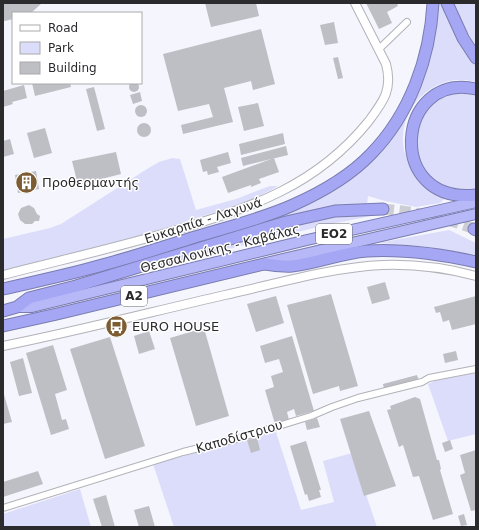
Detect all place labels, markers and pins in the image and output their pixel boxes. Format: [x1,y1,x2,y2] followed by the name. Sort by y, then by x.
[14,169,40,195] building icon: Προθερμαντής
[42,175,139,190] place label: Προθερμαντής
[103,313,129,339] bus stop icon: EURO HOUSE
[132,319,219,334] place label: EURO HOUSE

